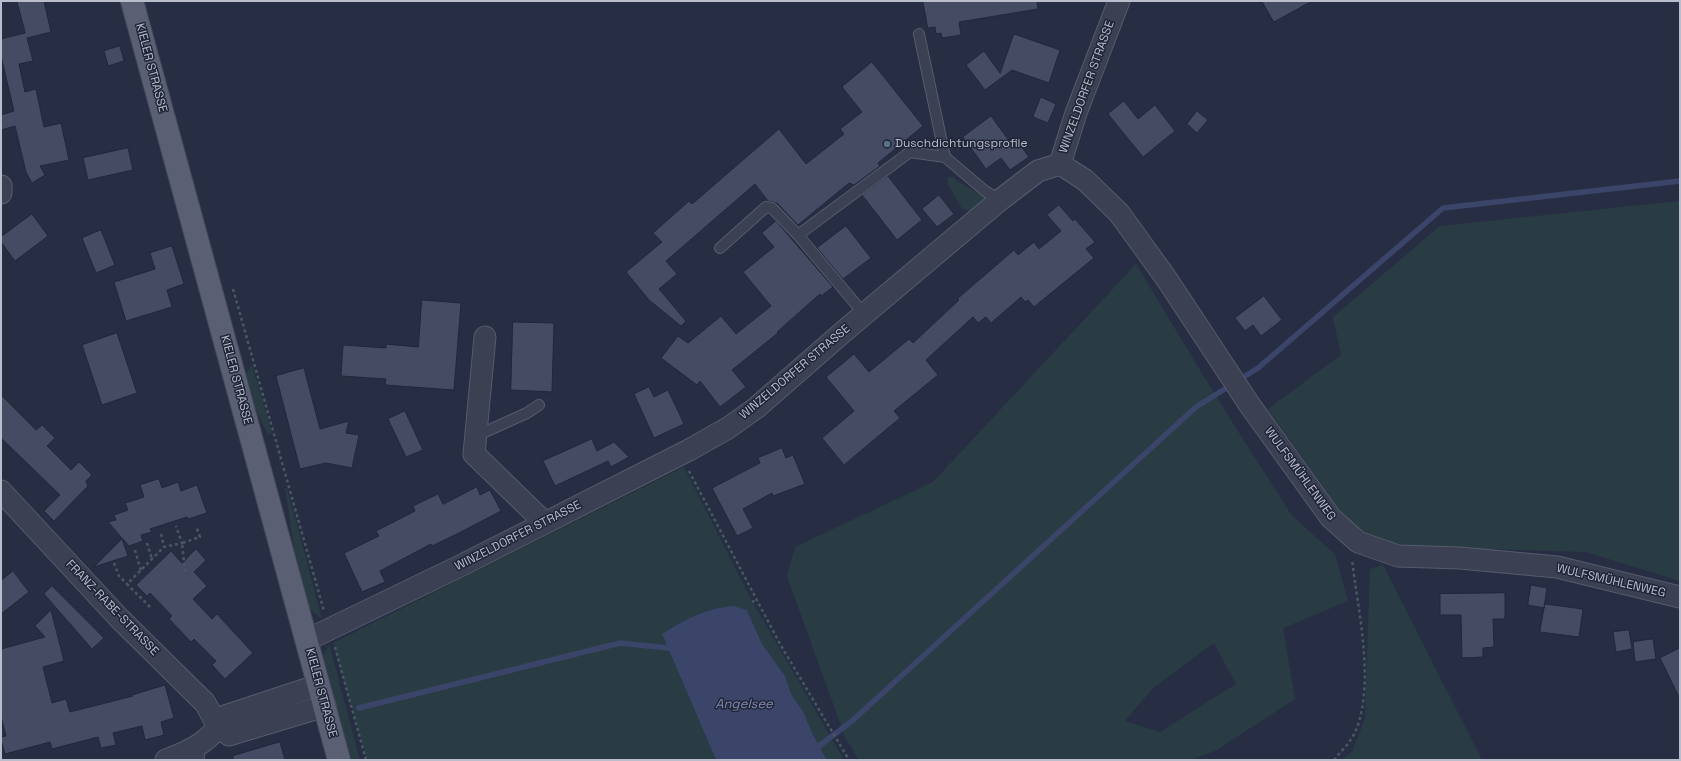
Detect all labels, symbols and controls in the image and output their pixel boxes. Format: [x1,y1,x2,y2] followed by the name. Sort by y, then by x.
[1056,19,1118,155] street label: WINZELDORFER STRASSE
[132,22,170,114] street label: KIELER STRASSE
[895,137,1028,151] place label: Duschdichtungsprofile
[882,139,892,149] marker: Duschdichtungsprofile
[737,322,853,422] street label: WINZELDORFER STRASSE
[217,334,255,426] street label: KIELER STRASSE
[1261,425,1339,523] street label: WULFSMÜHLENWEG
[452,498,584,574] street label: WINZELDORFER STRASSE
[63,557,161,659] street label: FRANZ-RABE-STRASSE
[1555,561,1667,601] street label: WULFSMÜHLENWEG
[302,647,340,739] street label: KIELER STRASSE
[715,696,773,712] water label: Angelsee

